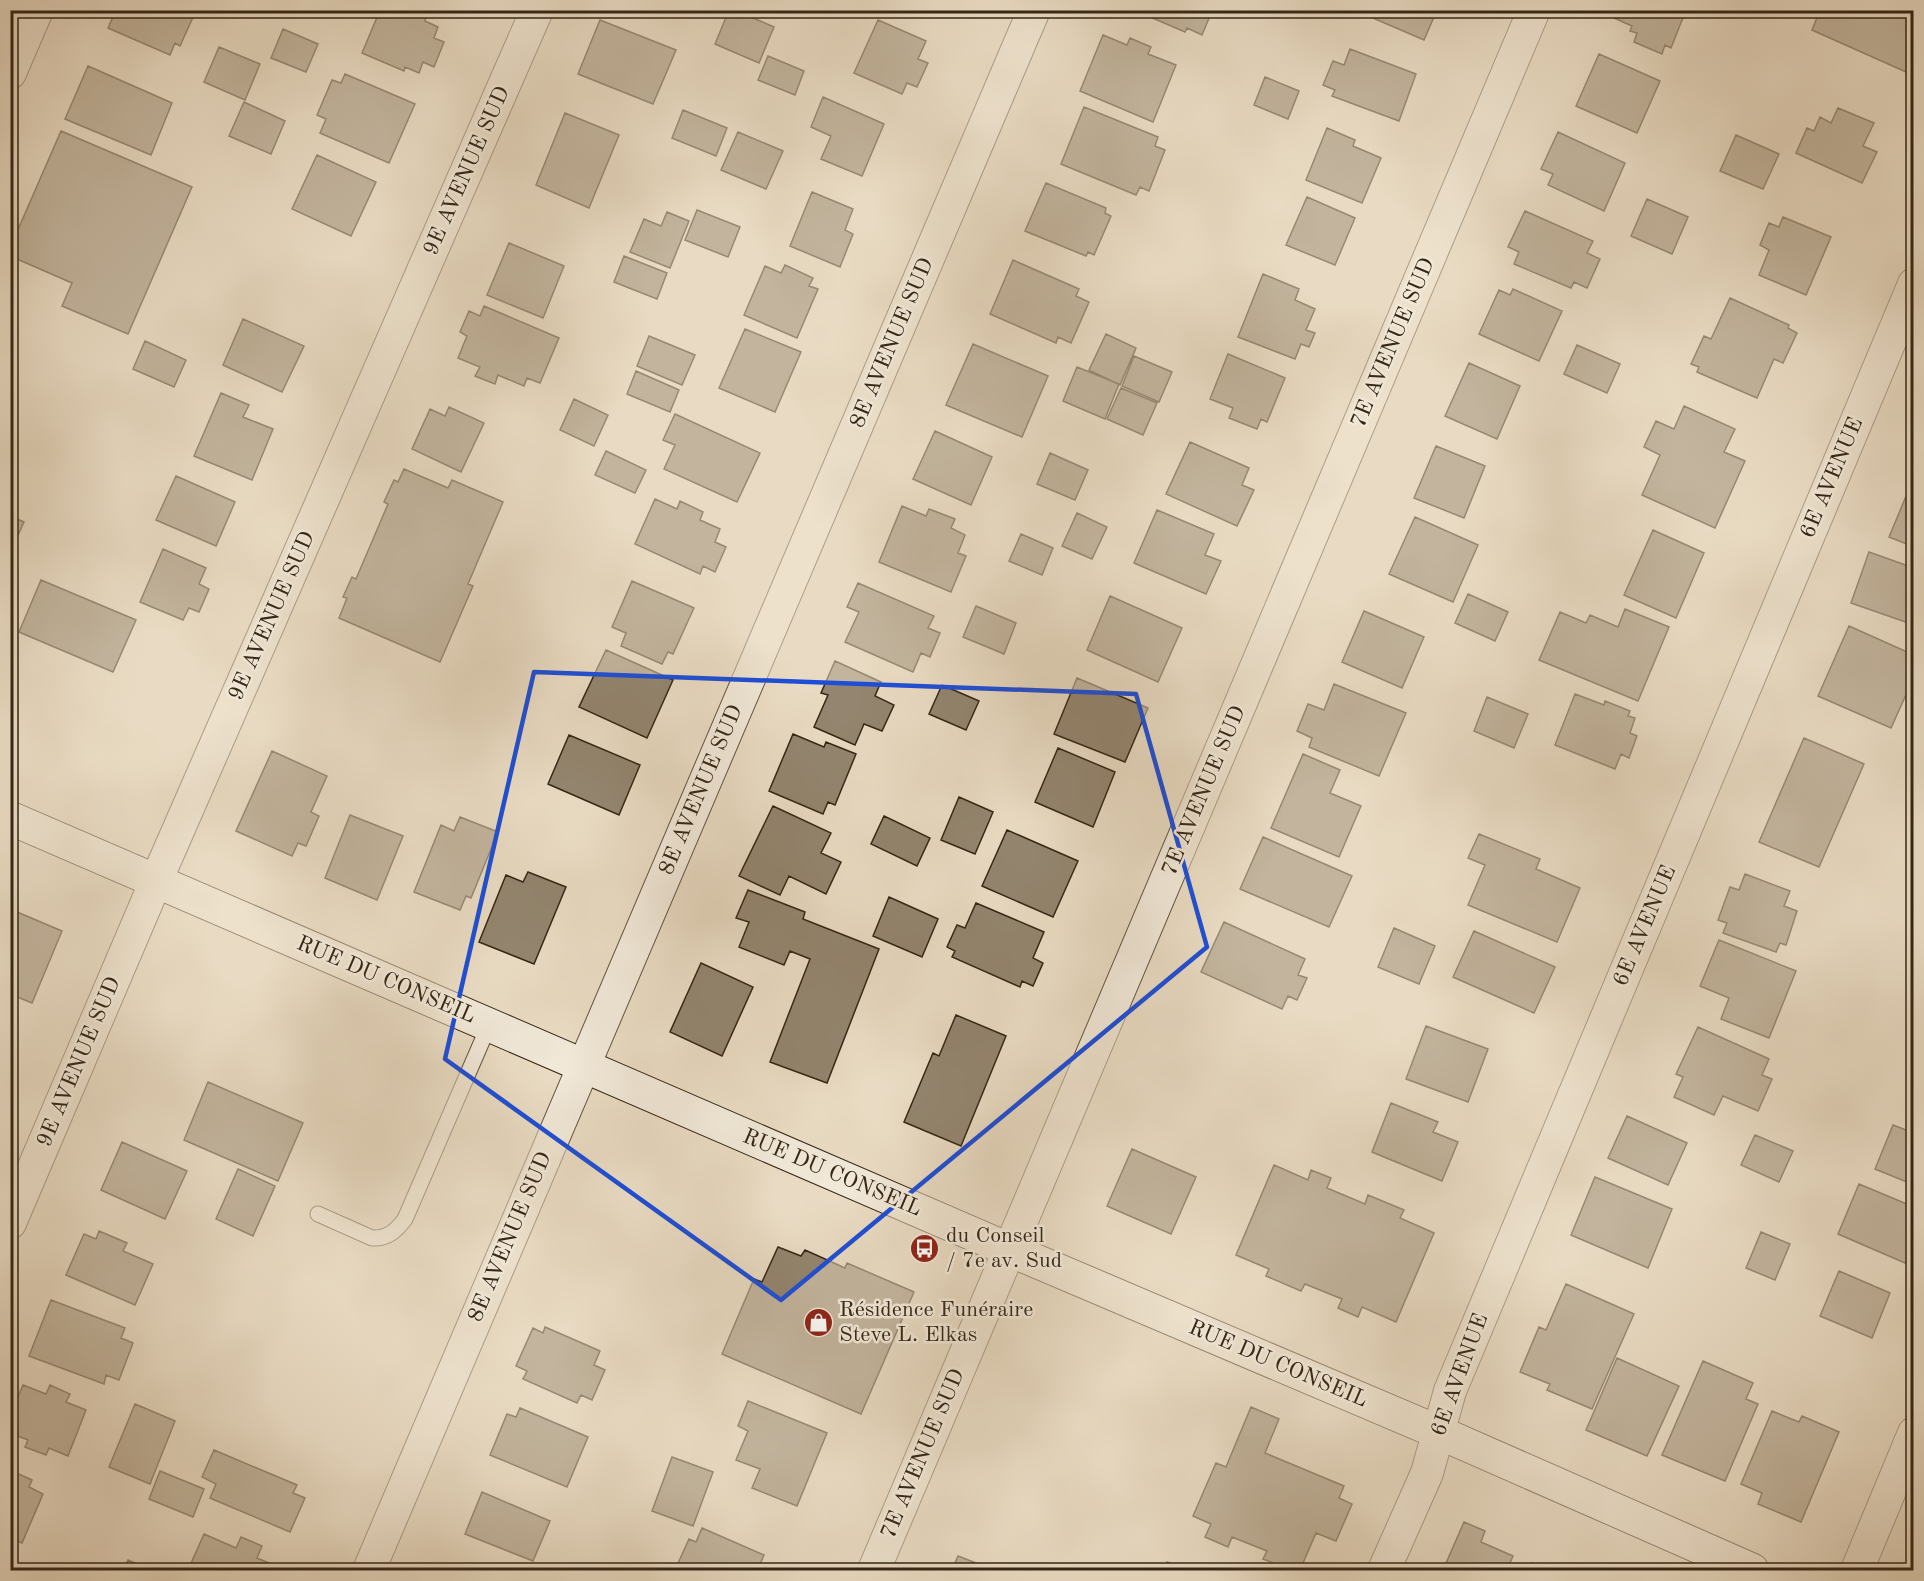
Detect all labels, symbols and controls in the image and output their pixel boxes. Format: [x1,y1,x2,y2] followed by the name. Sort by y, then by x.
[420,83,514,259] street label: 9E AVENUE SUD
[846,255,938,431] street label: 8E AVENUE SUD
[1347,255,1439,431] street label: 7E AVENUE SUD
[1797,414,1867,542] street label: 6E AVENUE
[225,528,319,704] street label: 9E AVENUE SUD
[655,702,747,878] street label: 8E AVENUE SUD
[1158,703,1250,879] street label: 7E AVENUE SUD
[1610,862,1680,990] street label: 6E AVENUE
[293,932,479,1028] street label: RUE DU CONSEIL
[33,974,125,1150] street label: 9E AVENUE SUD
[739,1125,925,1221] street label: RUE DU CONSEIL
[464,1149,556,1325] street label: 8E AVENUE SUD
[946,1225,1062,1272] place label: du Conseil / 7e av. Sud
[909,1233,941,1265] bus stop icon: du Conseil / 7e av. Sud
[839,1299,1033,1346] place label: Résidence Funéraire Steve L. Elkas
[802,1307,834,1339] shop icon: Résidence Funéraire Steve L. Elkas
[1428,1311,1492,1439] street label: 6E AVENUE
[1185,1316,1371,1412] street label: RUE DU CONSEIL
[877,1366,969,1542] street label: 7E AVENUE SUD

